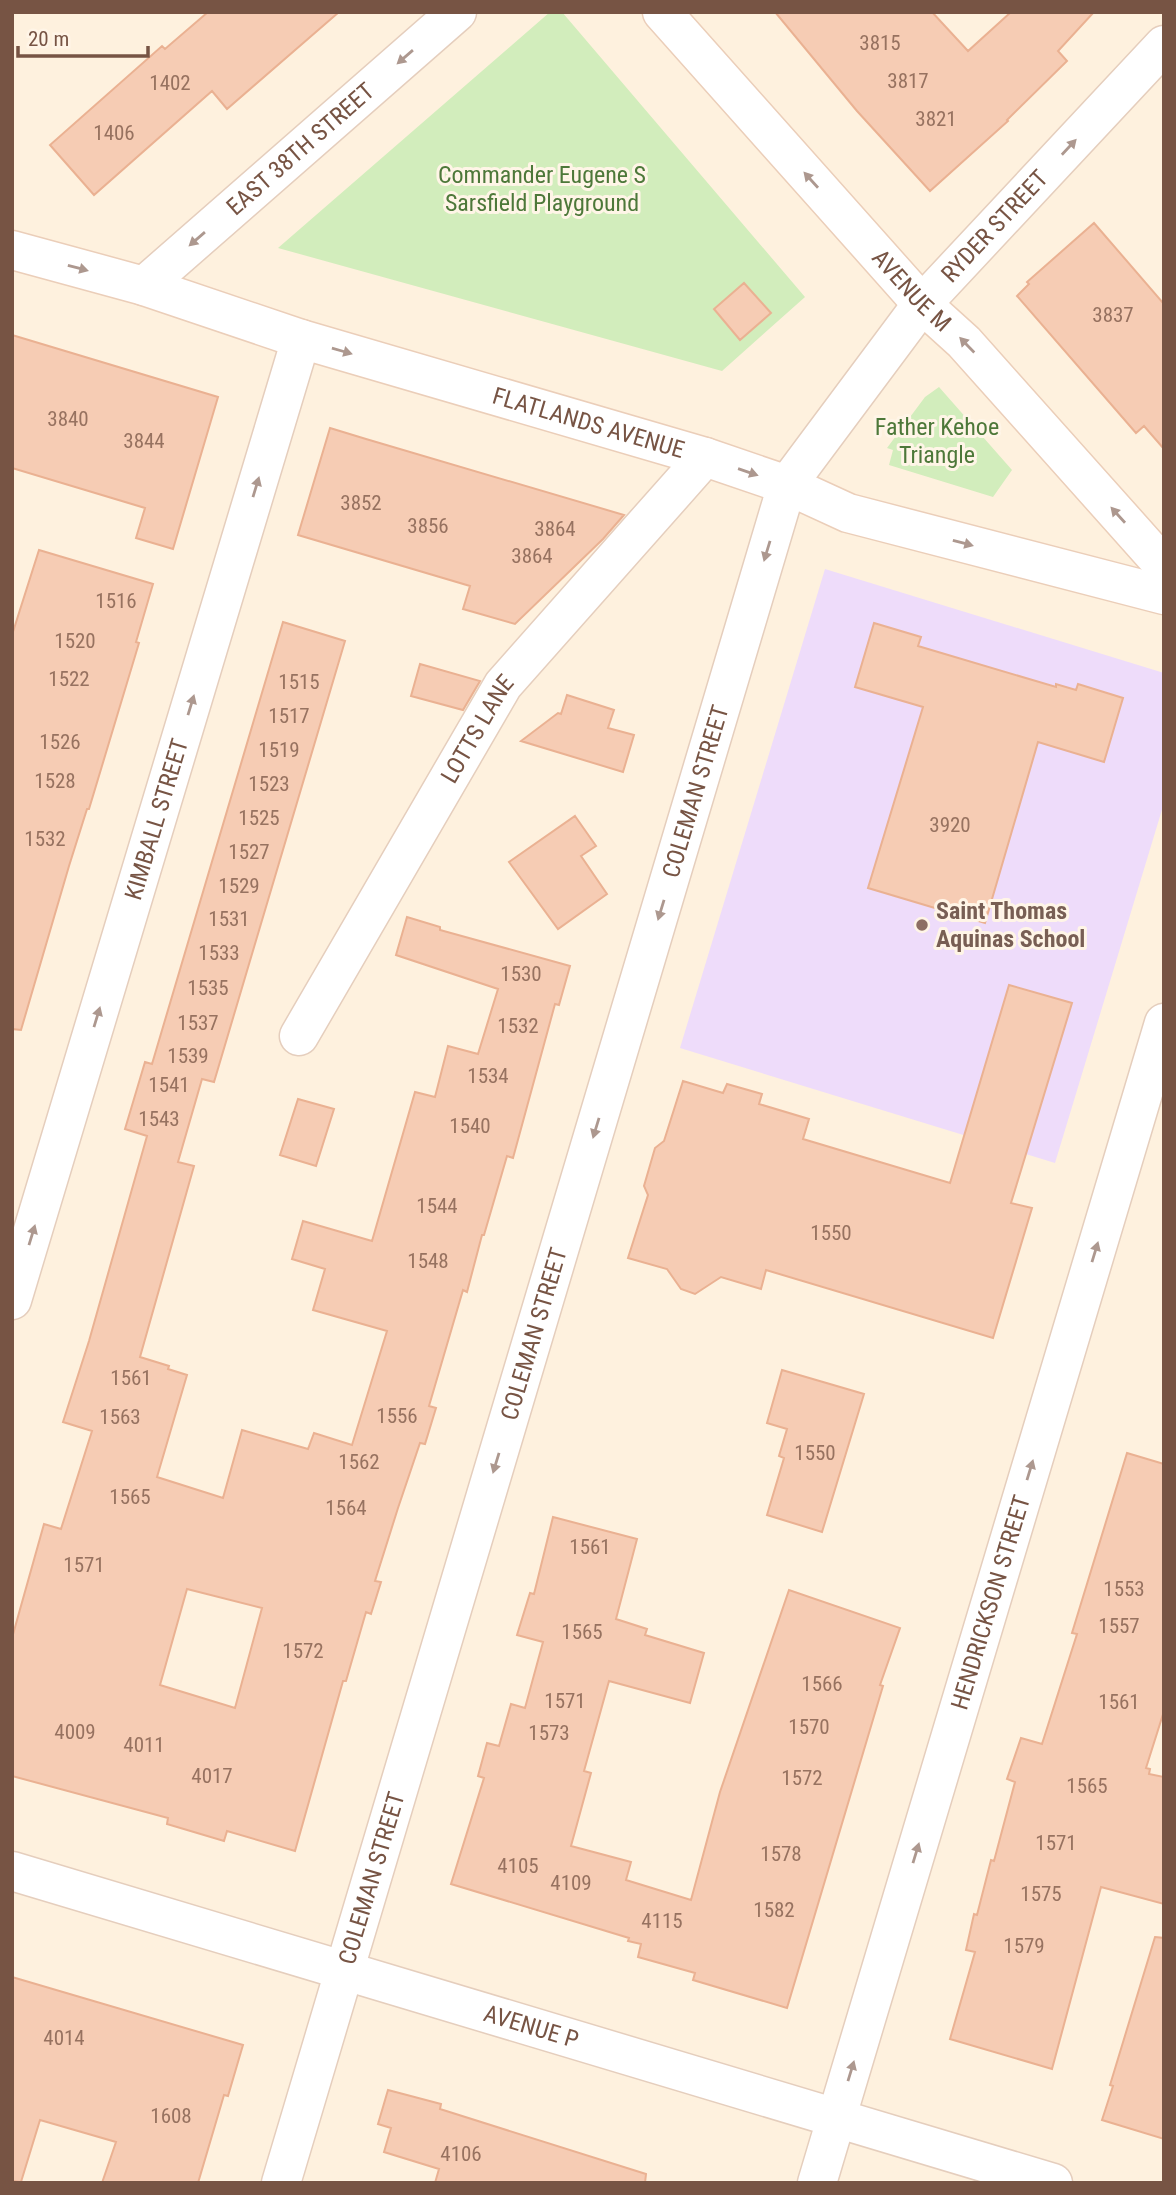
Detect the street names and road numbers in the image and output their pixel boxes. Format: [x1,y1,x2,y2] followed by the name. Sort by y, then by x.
[221,77,380,221] street label: EAST 38TH STREET
[936,164,1054,288] street label: RYDER STREET
[866,244,957,337] street label: AVENUE M
[489,382,688,464] street label: FLATLANDS AVENUE
[435,669,520,788] street label: LOTTS LANE
[657,702,735,881] street label: COLEMAN STREET
[119,735,194,903] street label: KIMBALL STREET
[495,1244,573,1423] street label: COLEMAN STREET
[945,1492,1036,1713] street label: HENDRICKSON STREET
[333,1789,411,1968] street label: COLEMAN STREET
[481,1999,582,2054] street label: AVENUE P

